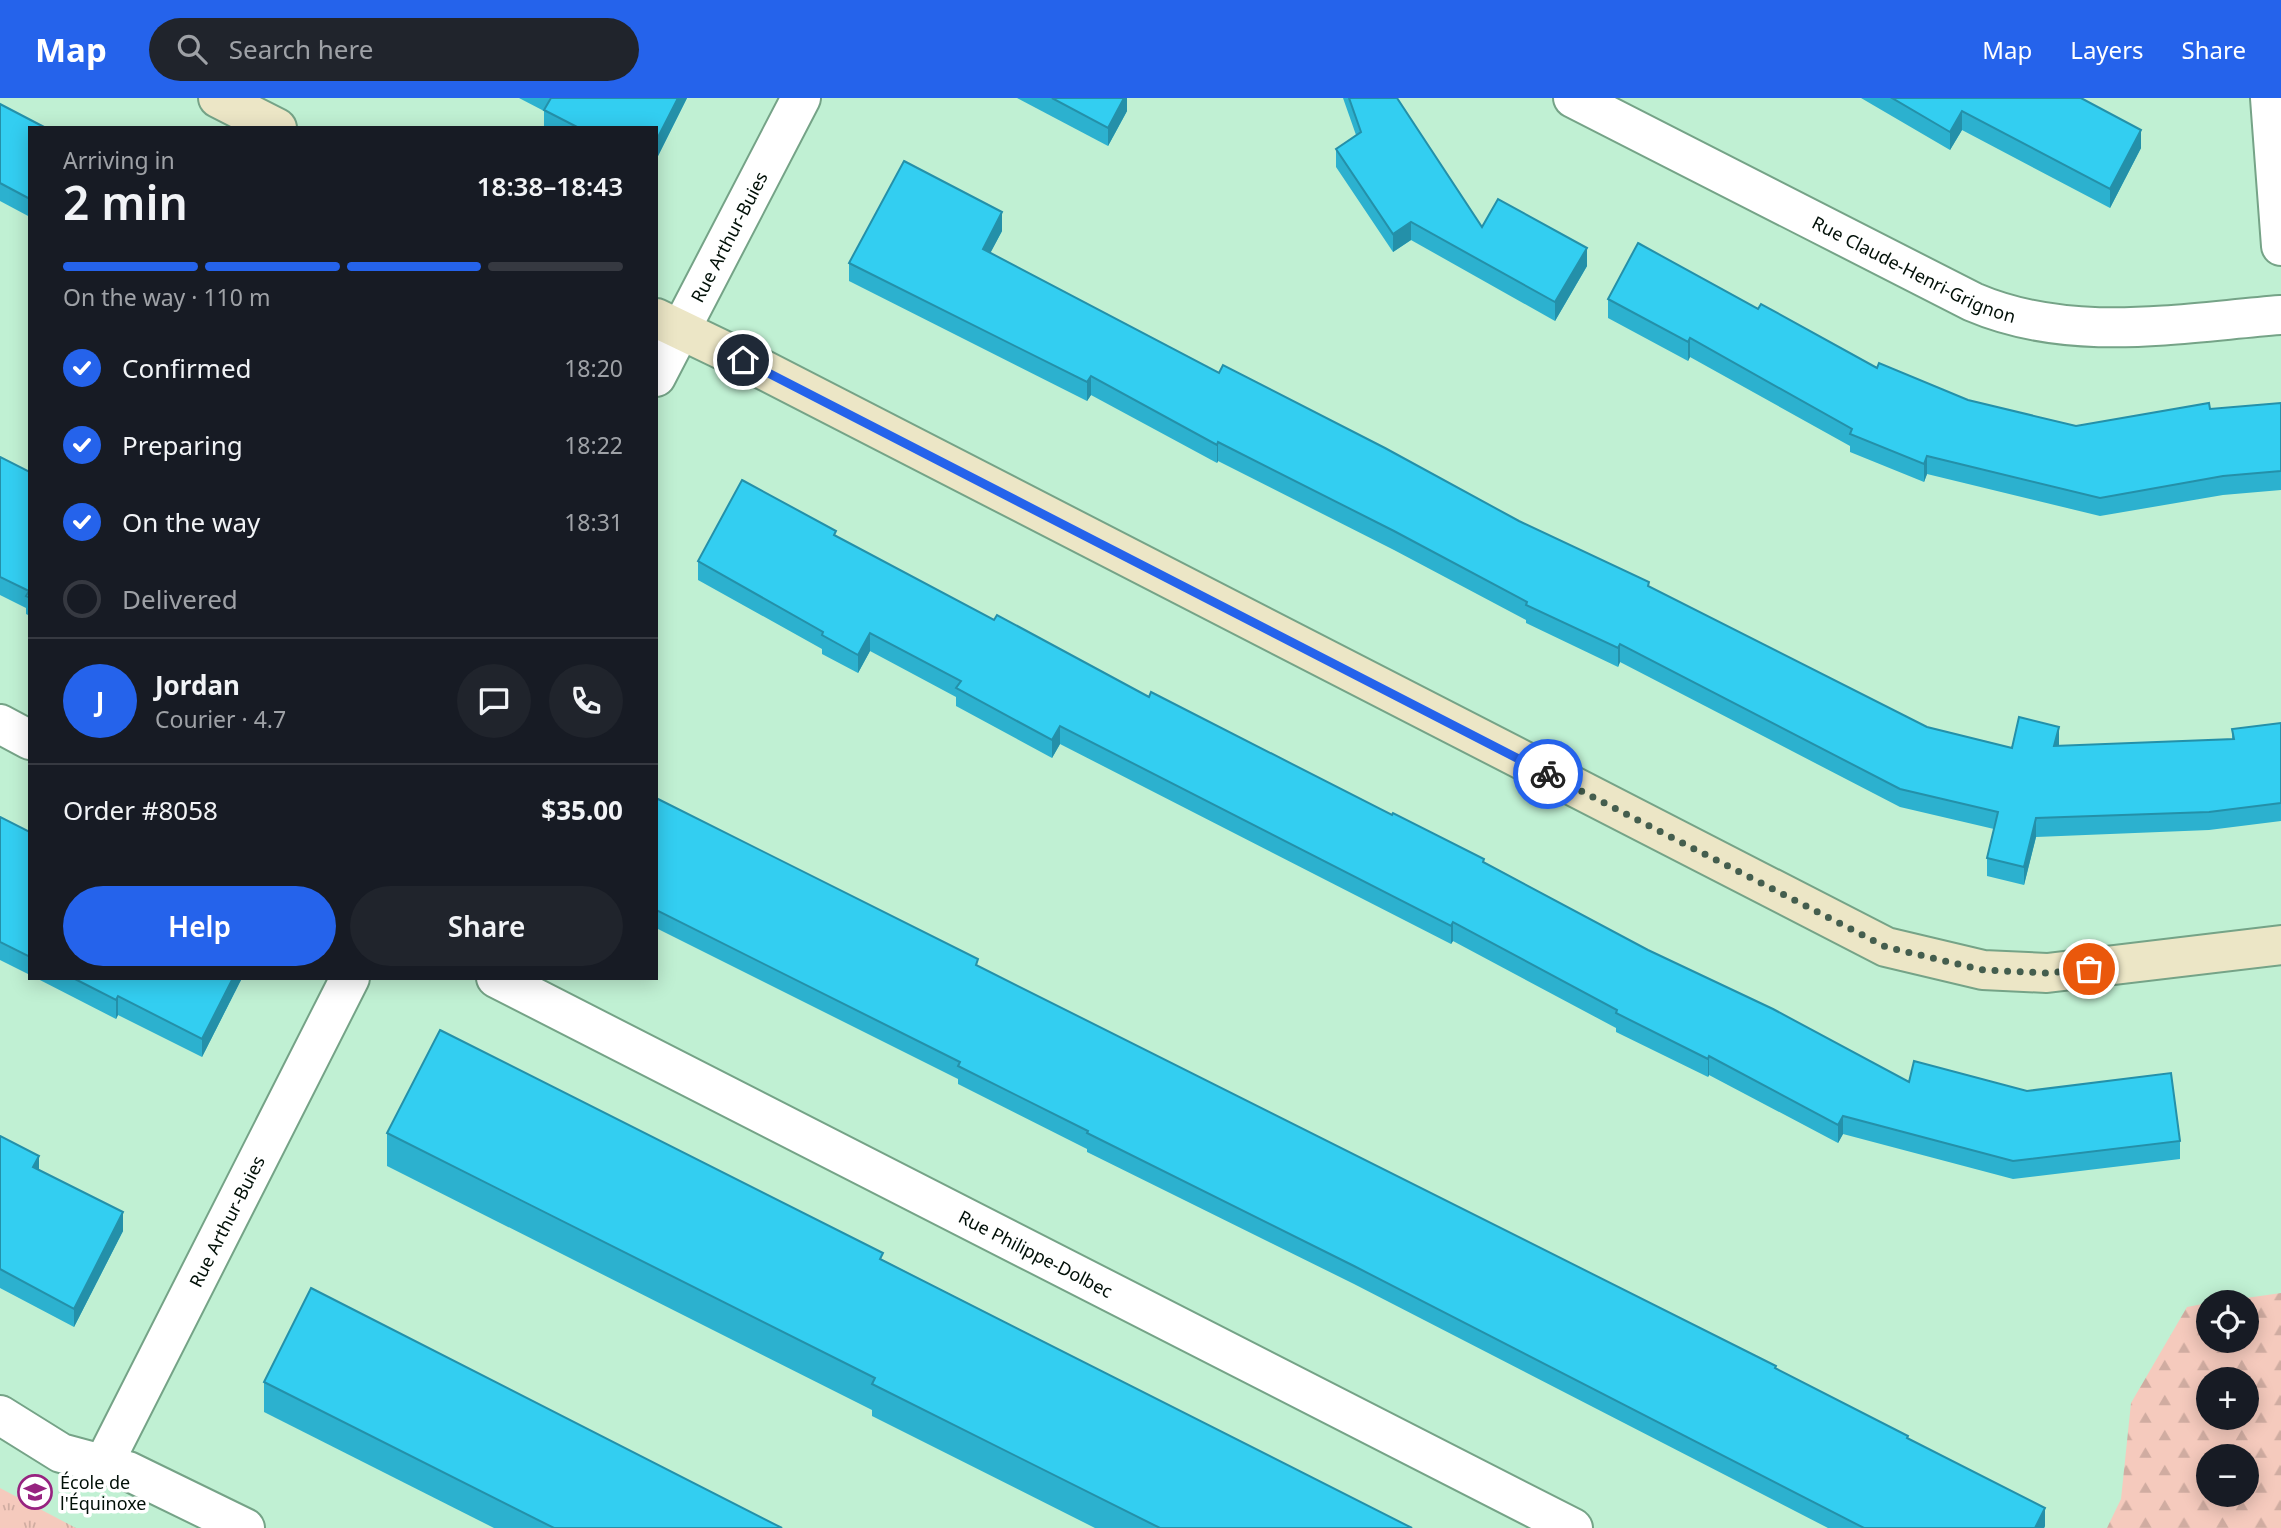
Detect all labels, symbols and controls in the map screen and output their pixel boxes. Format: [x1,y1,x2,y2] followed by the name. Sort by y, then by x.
[149,18,639,81] search box
[35,27,107,72] text: Map
[173,30,211,68] icon: search
[229,31,373,67] text: Search here
[1982,33,2032,66] text: Map
[2070,33,2144,66] text: Layers
[2182,33,2246,66] text: Share
[63,144,175,176] text: Arriving in
[685,167,773,306] street label: Rue Arthur-Buies
[477,168,623,204] text: 18:38–18:43
[63,171,188,233] text: 2 min
[1808,210,2018,328] street label: Rue Claude-Henri-Grignon
[63,281,270,313] text: On the way · 110 m
[713,330,773,390] pin
[724,341,762,379] icon: home
[63,349,101,387] icon: check
[122,350,252,386] text: Confirmed
[564,352,623,384] text: 18:20
[63,426,101,464] icon: check
[122,427,243,463] text: Preparing
[564,429,623,461] text: 18:22
[63,503,101,541] icon: check
[122,504,260,540] text: On the way
[564,506,623,538] text: 18:31
[122,581,238,617] text: Delivered
[457,664,531,738] button: chat
[549,664,623,738] button: phone
[155,667,240,703] text: Jordan
[96,683,104,719] text: J
[155,703,286,735] text: Courier · 4.7
[1513,739,1583,809] courier
[1529,755,1567,793] icon: bike
[63,792,218,828] text: Order #8058
[541,792,623,828] text: $35.00
[63,886,336,966] button: Help
[350,886,623,966] button: Share
[2059,939,2119,999] pin
[2070,950,2108,988] icon: bag
[183,1152,270,1291] street label: Rue Arthur-Buies
[955,1204,1117,1303] street label: Rue Philippe-Dolbec
[2196,1290,2259,1507] map controls
[2196,1290,2259,1353] button: locate
[2196,1367,2259,1430] button: +
[2196,1444,2259,1507] button: −
[60,1470,147,1515] place label: École de l'Équinoxe
[16,1473,54,1511] school or university icon: École de l'Équinoxe

